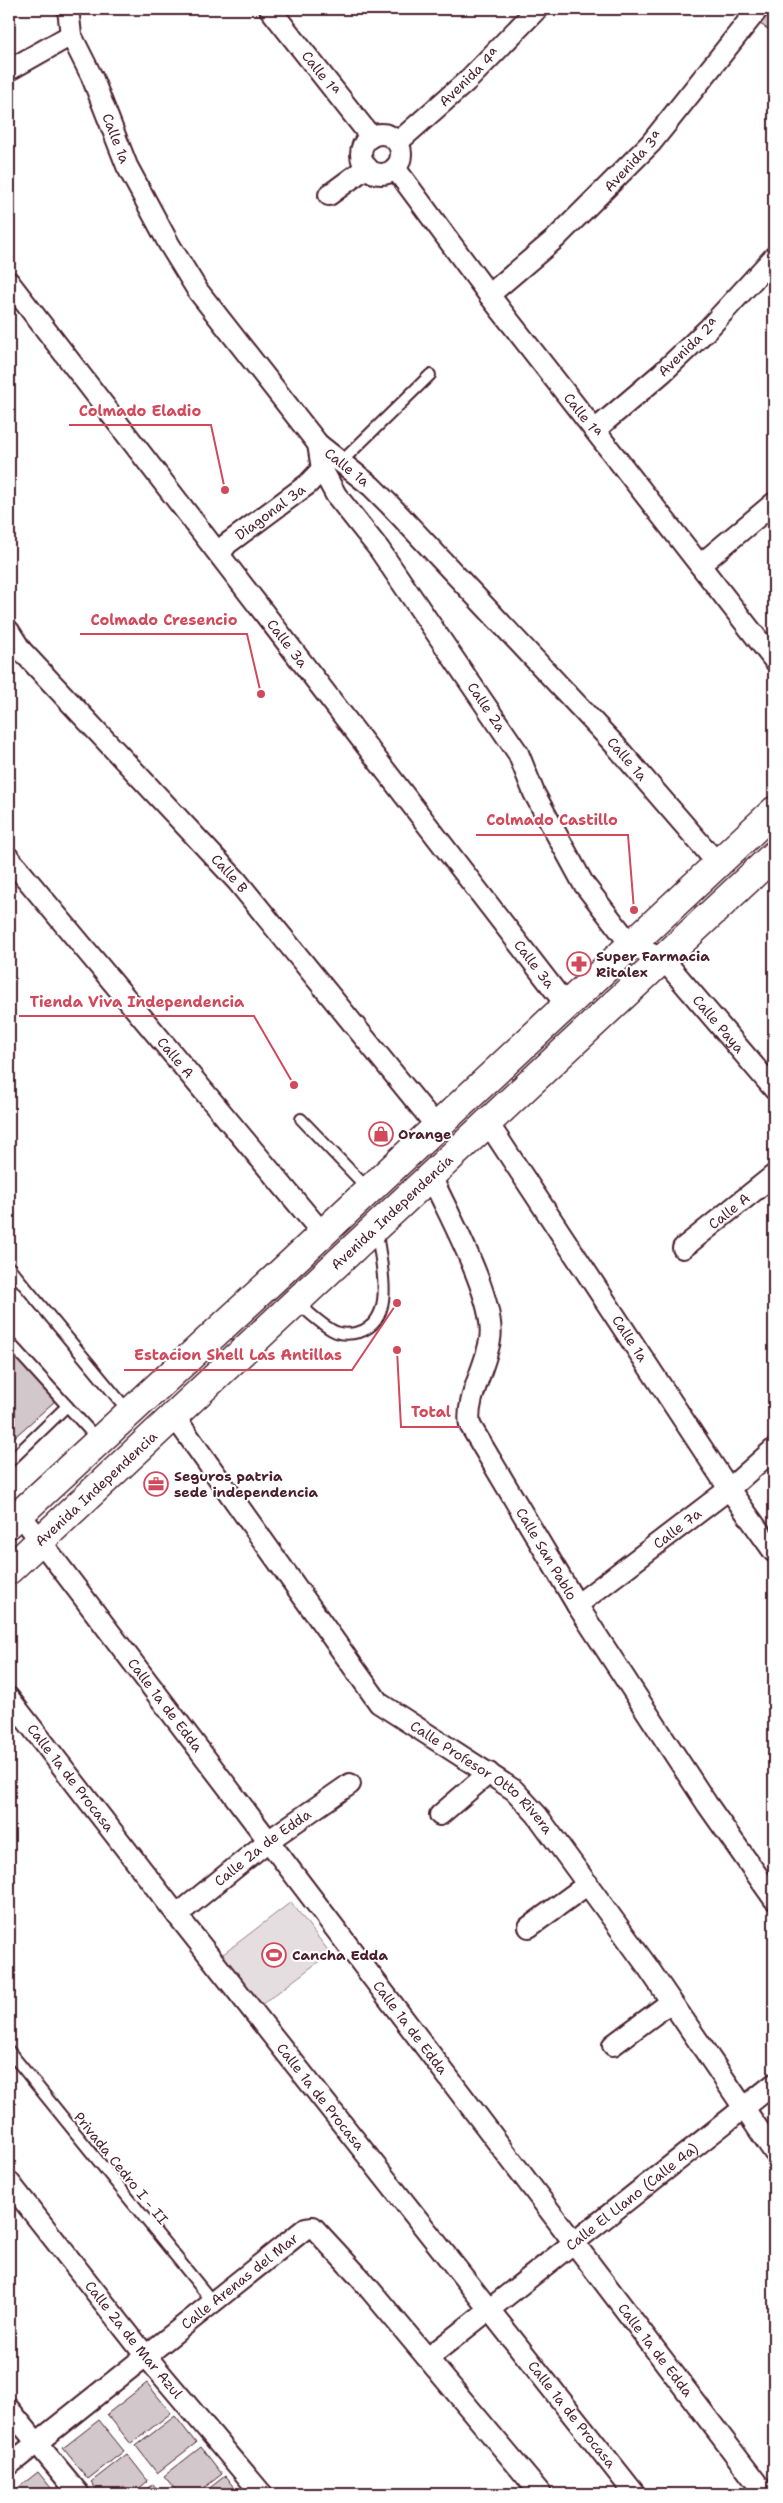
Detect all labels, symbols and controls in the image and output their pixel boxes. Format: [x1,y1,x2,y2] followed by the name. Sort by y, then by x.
[435,44,503,110] street label: Avenida 4ª
[298,47,344,99] street label: Calle 1ª
[98,111,134,166] street label: Calle 1a
[600,127,666,195] street label: Avenida 3ª
[654,314,722,380] street label: Avenida 2ª
[560,389,606,441] street label: Calle 1ª
[69,395,211,425] callout: Colmado Eladio
[79,401,201,421] text: Colmado Eladio
[321,444,373,490] street label: Calle 1a
[232,480,309,544] street label: Diagonal 3a
[80,604,247,634] callout: Colmado Cresencio
[91,610,238,630] text: Colmado Cresencio
[263,615,312,671] street label: Calle 3a
[463,679,510,735] street label: Calle 2a
[603,733,651,785] street label: Calle 1a
[476,805,628,835] callout: Colmado Castillo
[486,810,618,830] text: Colmado Castillo
[207,850,252,896] street label: Calle B
[510,936,559,992] street label: Calle 3a
[596,947,710,981] place label: Super Farmacia Ritalex
[566,951,592,977] pharmacy icon: Super Farmacia Ritalex
[19,986,254,1016] callout: Tienda Viva Independencia
[689,991,748,1057] street label: Calle Paya
[30,992,245,1012] text: Tienda Viva Independencia
[153,1033,198,1082] street label: Calle A
[368,1121,394,1147] shop icon: Orange
[398,1125,452,1143] place label: Orange
[327,1151,457,1274] street label: Avenida Independencia
[705,1189,753,1233] street label: Calle A
[608,1312,652,1365] street label: Calle 1a
[124,1340,352,1370] callout: Estacion Shell Las Antillas
[134,1345,342,1365] text: Estacion Shell Las Antillas
[401,1397,461,1427] callout: Total
[411,1402,451,1422] text: Total
[31,1427,161,1550] street label: Avenida Independencia
[174,1467,319,1501] place label: Seguros patria sede independencia
[143,1471,169,1497] office icon: Seguros patria sede independencia
[512,1504,581,1603] street label: Calle San Pablo
[649,1504,705,1553] street label: Calle 7a
[124,1655,207,1756] street label: Calle 1a de Edda
[407,1717,557,1838] street label: Calle Profesor Otto Rivera
[23,1720,118,1836] street label: Calle 1a de Procasa
[210,1805,315,1890] street label: Calle 2a de Edda
[261,1942,287,1968] sports icon: Cancha Edda
[292,1946,388,1964] place label: Cancha Edda
[369,1977,452,2078] street label: Calle 1a de Edda
[273,2039,369,2154] street label: Calle 1a de Procasa
[70,2108,172,2228] street label: Privada Cedro I - II
[562,2139,701,2254] street label: Calle El Llano (Calle 4a)
[177,2229,302,2333] street label: Calle Arenas del Mar
[81,2277,187,2403] street label: Calle 2a de Mar Azul
[614,2299,697,2401] street label: Calle 1a de Edda
[524,2357,620,2472] street label: Calle 1a de Procasa

